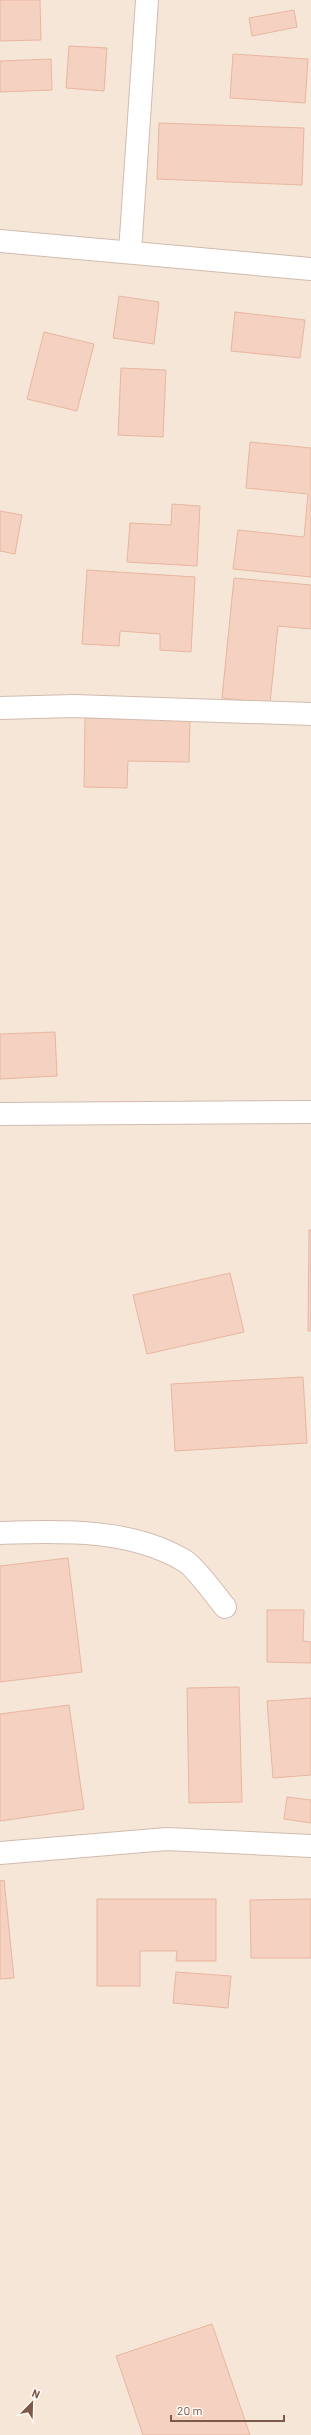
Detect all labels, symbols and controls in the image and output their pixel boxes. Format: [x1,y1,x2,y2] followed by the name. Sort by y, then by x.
[12,2383,52,2423] north arrow
[30,2386,42,2401] text: N
[171,2397,284,2423] scale bar
[177,2403,203,2417] text: 20 m

